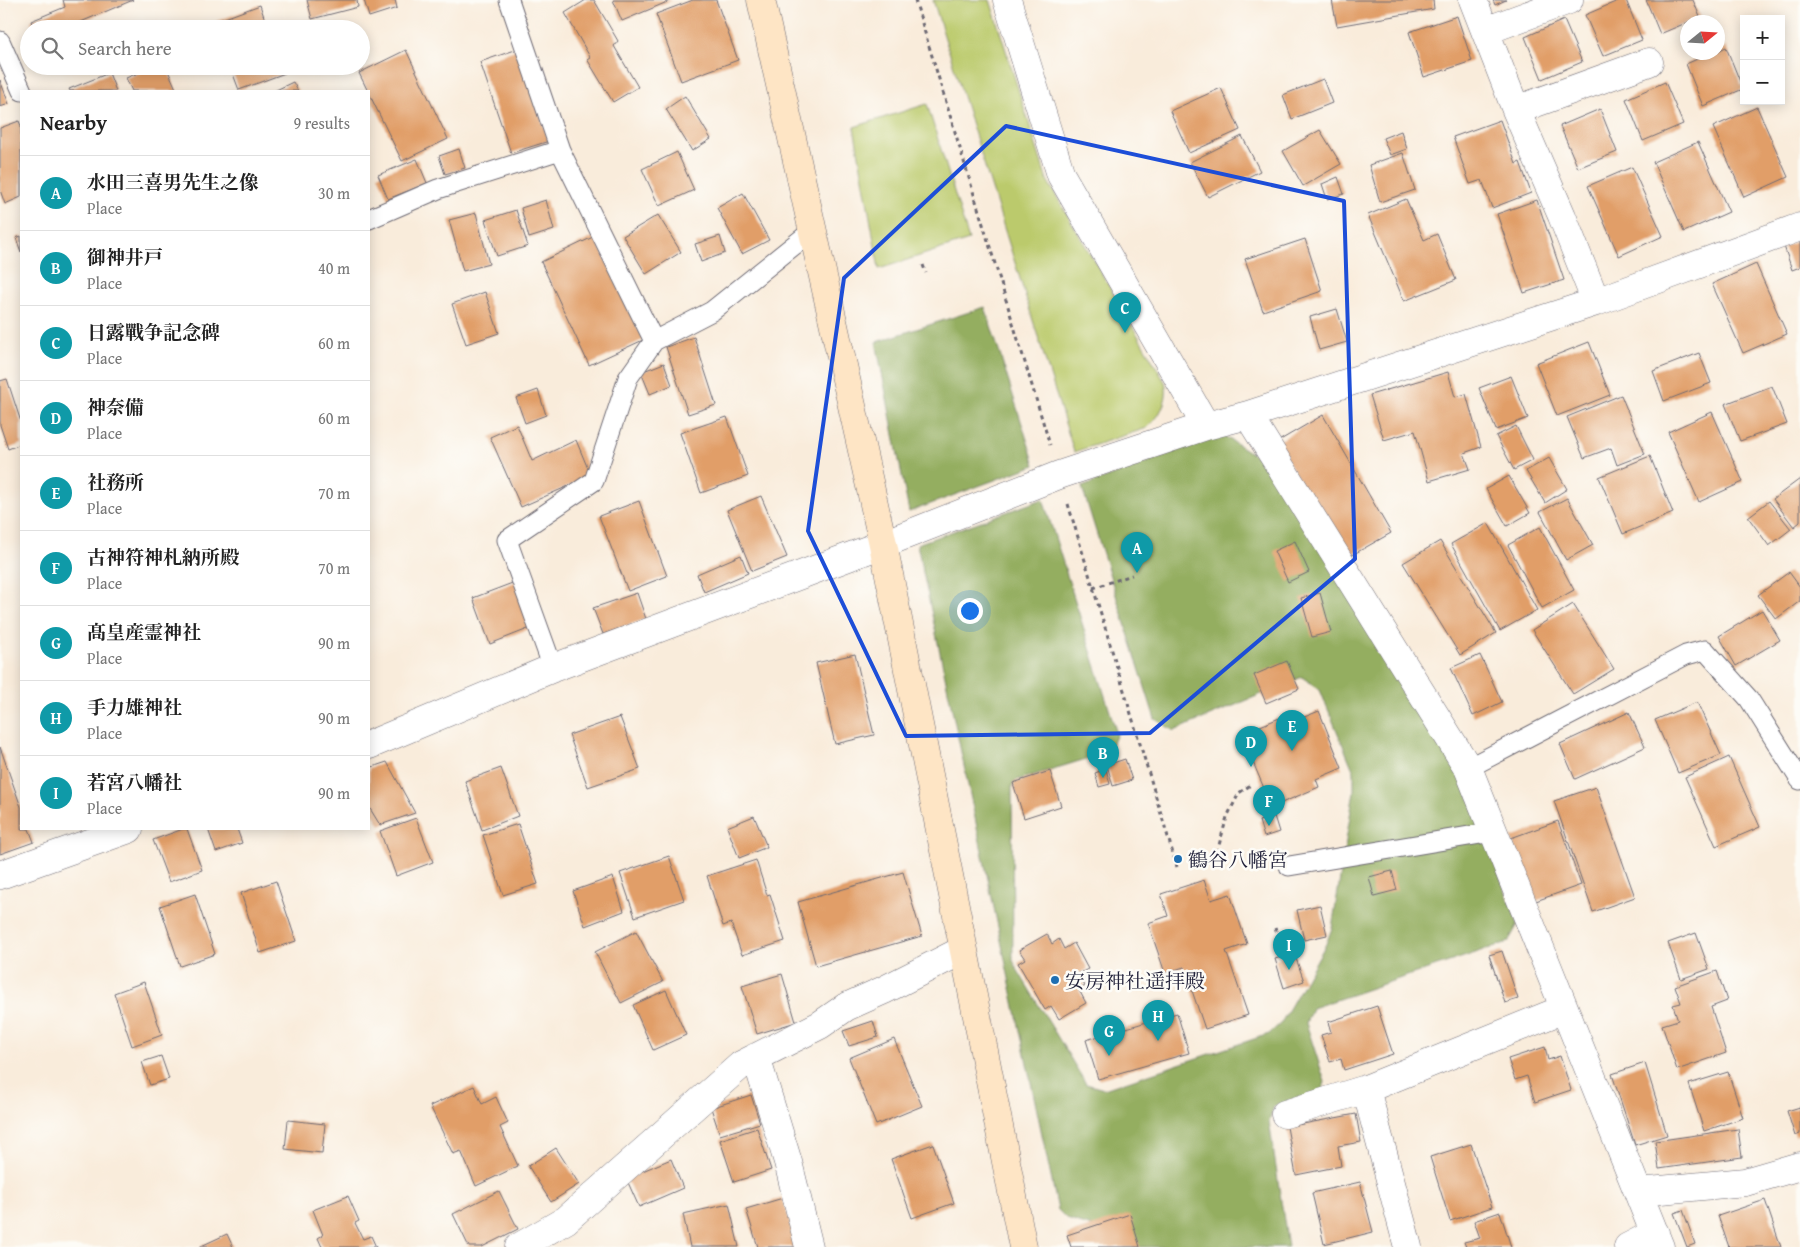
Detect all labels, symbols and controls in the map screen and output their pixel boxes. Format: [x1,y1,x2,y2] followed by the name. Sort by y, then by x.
[1680,15,1725,60] north arrow
[1740,15,1785,105] map controls
[1740,15,1785,60] button: +
[20,20,370,75] search box
[38,34,66,62] icon: search
[78,34,172,62] text: Search here
[1740,60,1785,105] button: −
[40,107,107,138] text: Nearby
[293,111,350,135] text: 9 results
[87,168,258,196] text: 水田三喜男先生之像
[51,181,61,205] text: A
[318,181,350,205] text: 30 m
[87,196,122,220] text: Place
[87,243,163,271] text: 御神井戸
[51,256,61,280] text: B
[318,256,350,280] text: 40 m
[87,271,122,295] text: Place
[1109,292,1141,333] pin: C
[87,318,220,346] text: 日露戰争記念碑
[51,331,61,355] text: C
[318,331,350,355] text: 60 m
[87,346,122,370] text: Place
[87,393,144,421] text: 神奈備
[51,406,61,430] text: D
[318,406,350,430] text: 60 m
[87,421,122,445] text: Place
[87,468,144,496] text: 社務所
[52,481,60,505] text: E
[318,481,350,505] text: 70 m
[87,496,122,520] text: Place
[1121,532,1153,573] pin: A
[87,543,239,571] text: 古神符神札納所殿
[52,556,60,580] text: F
[318,556,350,580] text: 70 m
[87,571,122,595] text: Place
[957,598,983,624] your location
[87,618,201,646] text: 髙皇産霊神社
[51,631,61,655] text: G
[318,631,350,655] text: 90 m
[87,646,122,670] text: Place
[87,693,182,721] text: 手力雄神社
[50,706,62,730] text: H
[318,706,350,730] text: 90 m
[1276,710,1308,751] pin: E
[87,721,122,745] text: Place
[1235,726,1267,767] pin: D
[1087,737,1119,778] pin: B
[87,768,182,796] text: 若宮八幡社
[53,781,59,805] text: I
[318,781,350,805] text: 90 m
[1253,785,1285,826] pin: F
[87,796,122,820] text: Place
[1188,845,1288,874] place label: 鶴谷八幡宮
[1172,853,1184,865] marker: 鶴谷八幡宮
[1273,929,1305,970] pin: I
[1065,966,1205,995] place label: 安房神社遥拝殿
[1049,974,1061,986] marker: 安房神社遥拝殿
[1142,1000,1174,1041] pin: H
[1093,1015,1125,1056] pin: G

